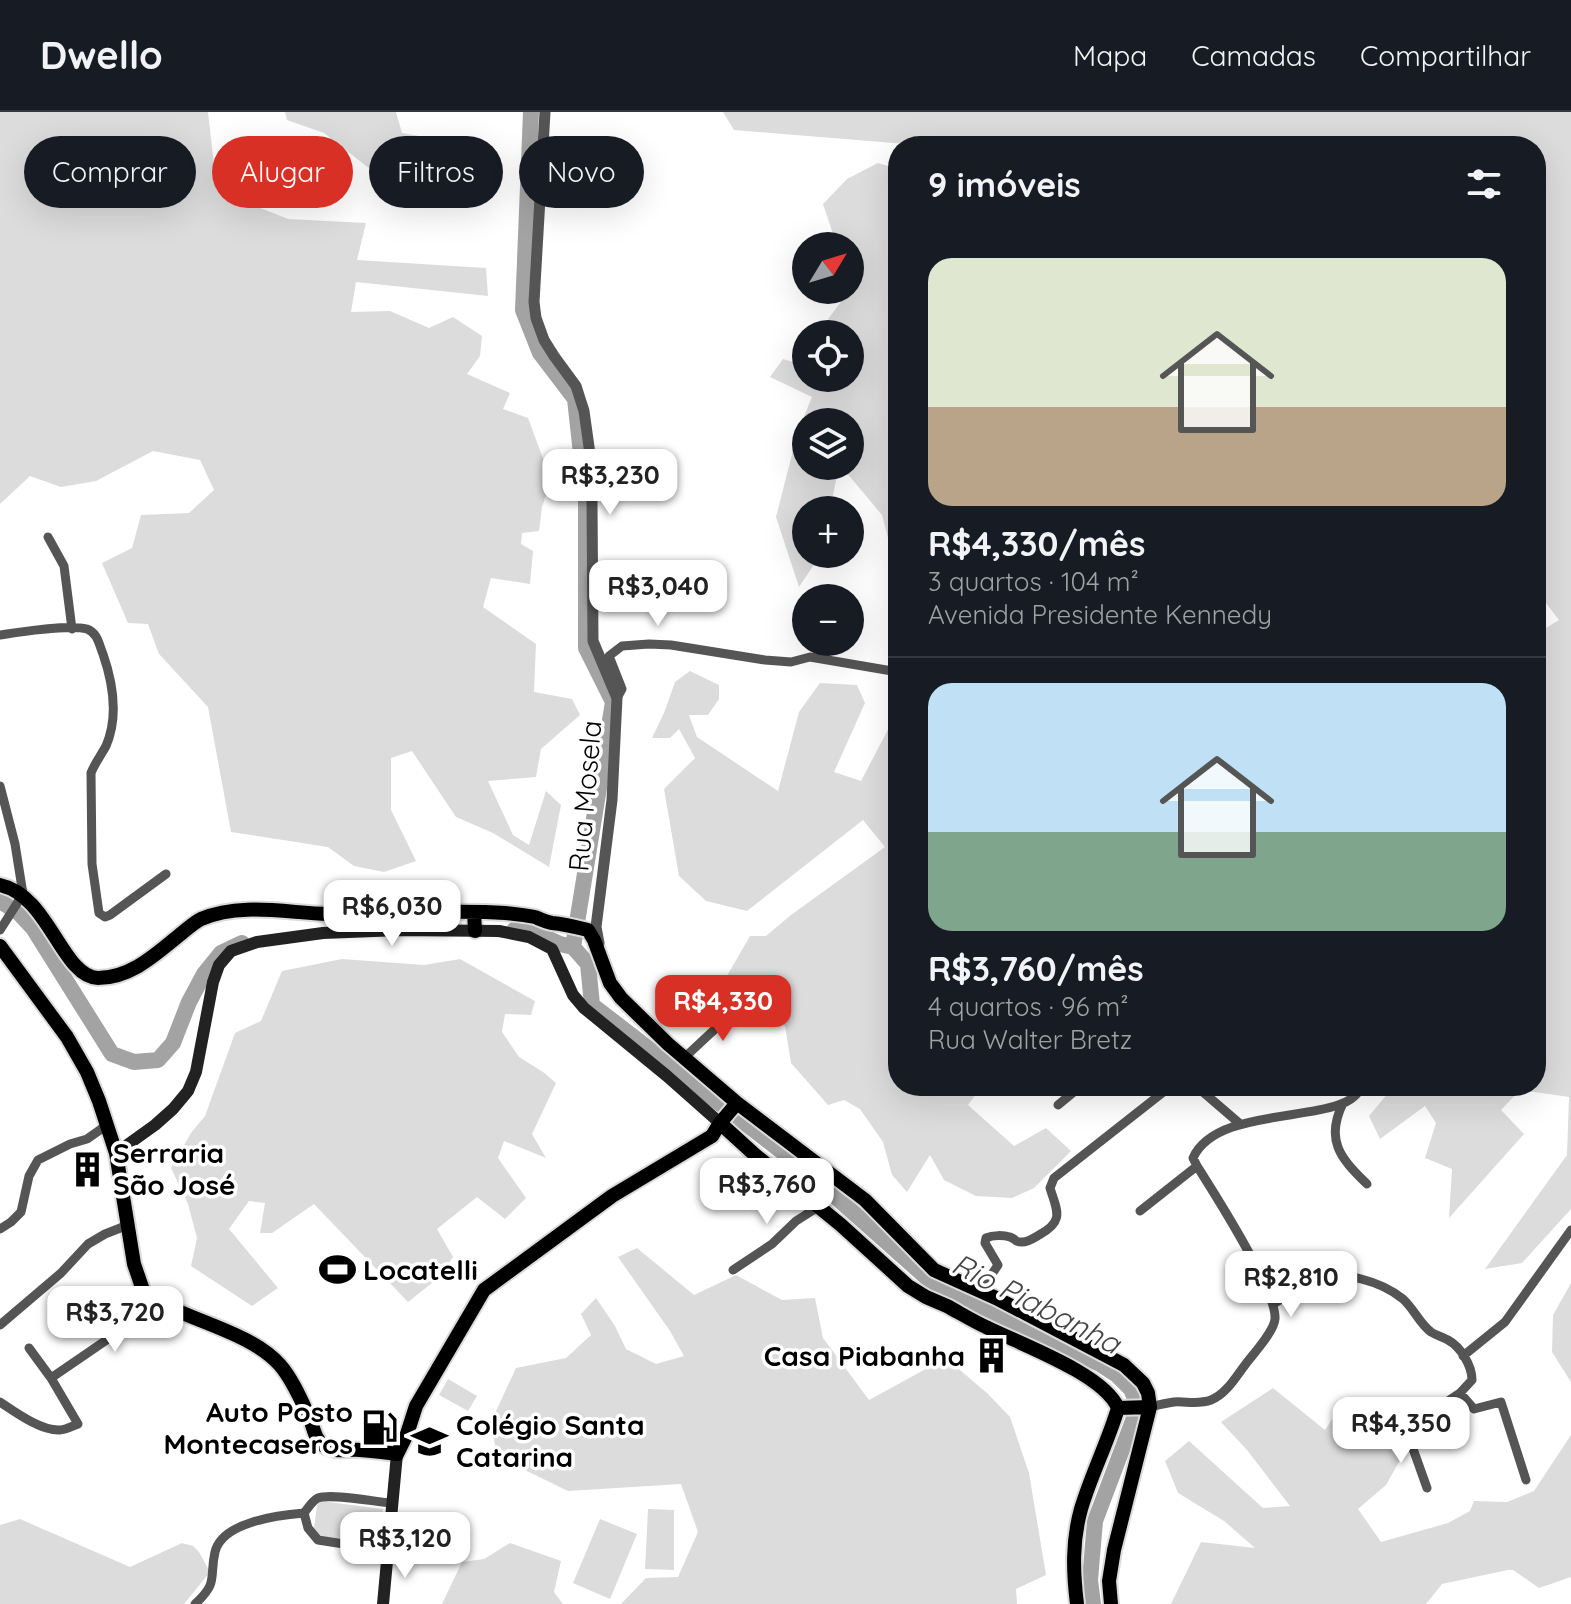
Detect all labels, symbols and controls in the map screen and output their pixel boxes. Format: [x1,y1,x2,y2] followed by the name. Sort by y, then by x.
[40,31,163,79] text: Dwello
[1073,38,1147,73] text: Mapa
[1191,38,1316,73] text: Camadas
[1360,38,1531,73] text: Compartilhar
[24,136,196,208] chip: Comprar
[212,136,353,208] chip: Alugar
[369,136,503,208] chip: Filtros
[519,136,644,208] chip: Novo
[1462,162,1506,206] icon: filters
[928,163,1081,206] text: 9 imóveis
[792,232,864,304] north arrow
[792,232,864,656] map controls
[1145,310,1289,454] icon: home
[792,320,864,392] button: locate
[792,408,864,480] button: layers
[536,449,684,517] pin: R$3,230
[560,458,660,491] text: R$3,230
[792,496,864,568] button: +
[928,522,1146,565] text: R$4,330/mês
[584,560,732,628] pin: R$3,040
[928,565,1139,598] text: 3 quartos · 104 m²
[607,569,709,602] text: R$3,040
[792,584,864,656] button: −
[928,598,1272,631] text: Avenida Presidente Kennedy
[560,719,609,873] street label: Rua Mosela
[1145,735,1289,879] icon: home
[318,880,466,948] pin: R$6,030
[342,889,442,922] text: R$6,030
[928,947,1144,990] text: R$3,760/mês
[649,975,797,1043] pin: R$4,330
[673,984,773,1017] text: R$4,330
[928,990,1129,1023] text: 4 quartos · 96 m²
[928,1023,1132,1056] text: Rua Walter Bretz
[113,1135,236,1202] place label: Serraria São José
[68,1150,106,1188] building icon: Serraria São José
[693,1158,841,1226] pin: R$3,760
[718,1167,816,1200] text: R$3,760
[946,1244,1129,1363] water label: Rio Piabanha
[318,1251,356,1289] sports icon: Locatelli
[1217,1251,1365,1319] pin: R$2,810
[363,1252,478,1287] place label: Locatelli
[1243,1260,1339,1293] text: R$2,810
[41,1286,189,1354] pin: R$3,720
[65,1295,165,1328] text: R$3,720
[972,1337,1010,1375] building icon: Casa Piabanha
[764,1338,965,1373] place label: Casa Piabanha
[163,1394,353,1461] place label: Auto Posto Montecaseros
[1327,1397,1475,1465] pin: R$4,350
[1351,1406,1451,1439] text: R$4,350
[456,1407,645,1474] place label: Colégio Santa Catarina
[360,1409,398,1447] fuel station icon: Auto Posto Montecaseros
[411,1422,449,1460] school or university icon: Colégio Santa Catarina
[331,1512,479,1580] pin: R$3,120
[358,1521,452,1554] text: R$3,120

